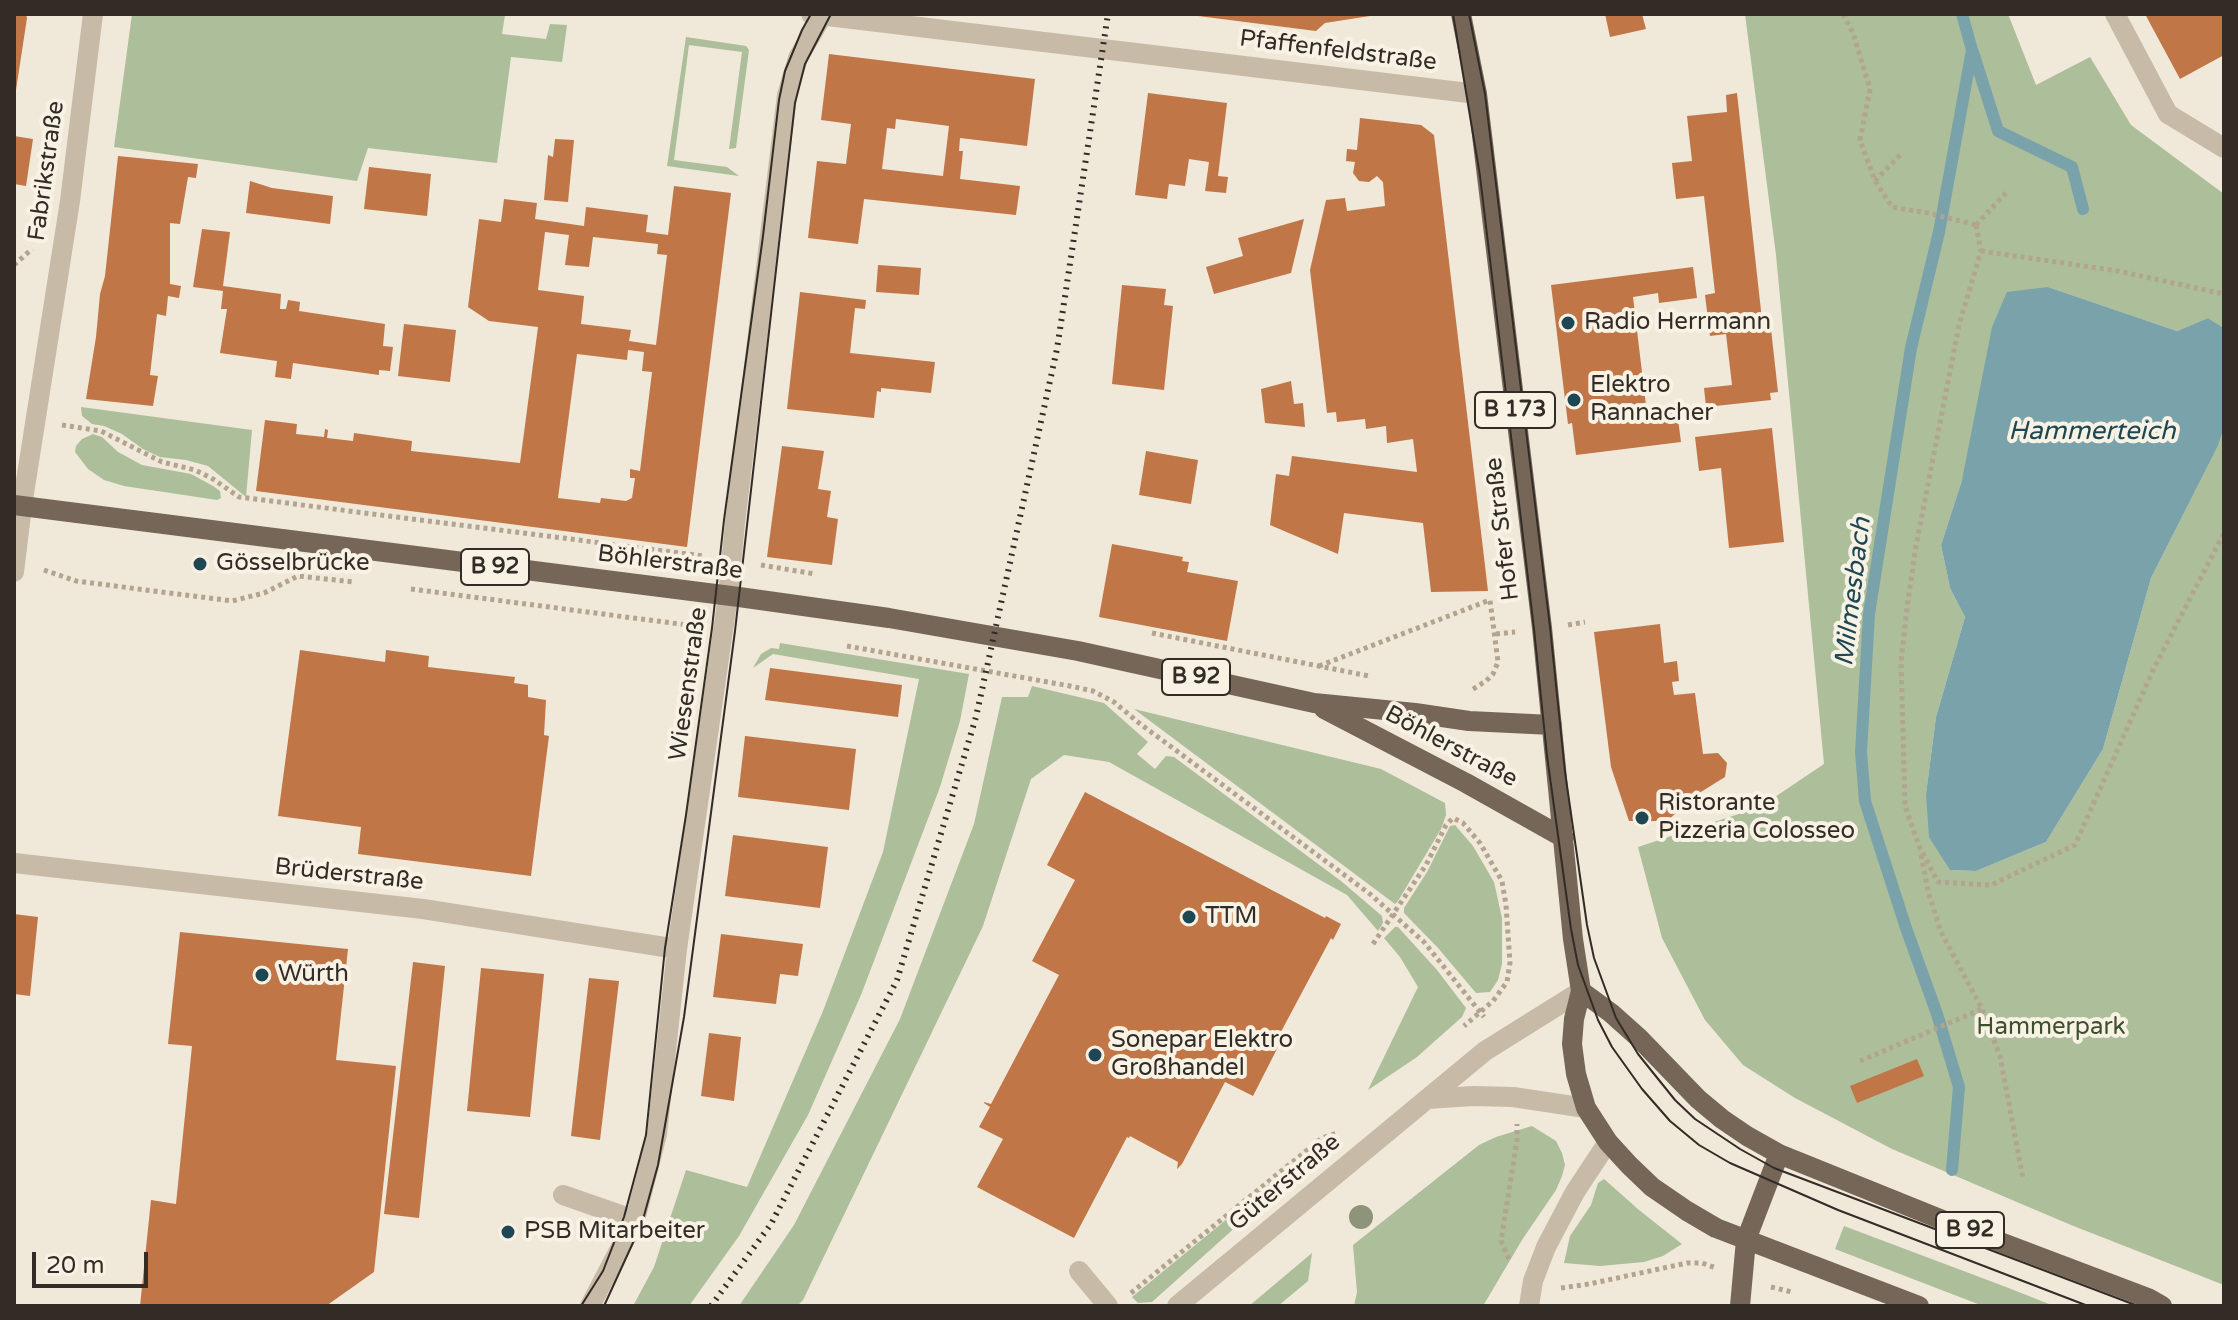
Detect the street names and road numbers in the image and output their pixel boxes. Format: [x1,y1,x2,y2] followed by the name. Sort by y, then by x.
[1238,25,1438,77] street label: Pfaffenfeldstraße
[23,99,71,243] street label: Fabrikstraße
[1475,392,1555,428] road number: B 173
[1480,456,1526,602] street label: Hofer Straße
[596,540,744,586] street label: Böhlerstraße
[461,549,529,585] road number: B 92
[664,605,714,763] street label: Wiesenstraße
[1162,659,1230,695] road number: B 92
[1380,700,1522,794] street label: Böhlerstraße
[273,853,425,897] street label: Brüderstraße
[1224,1128,1346,1238] street label: Güterstraße
[1936,1212,2004,1248] road number: B 92

